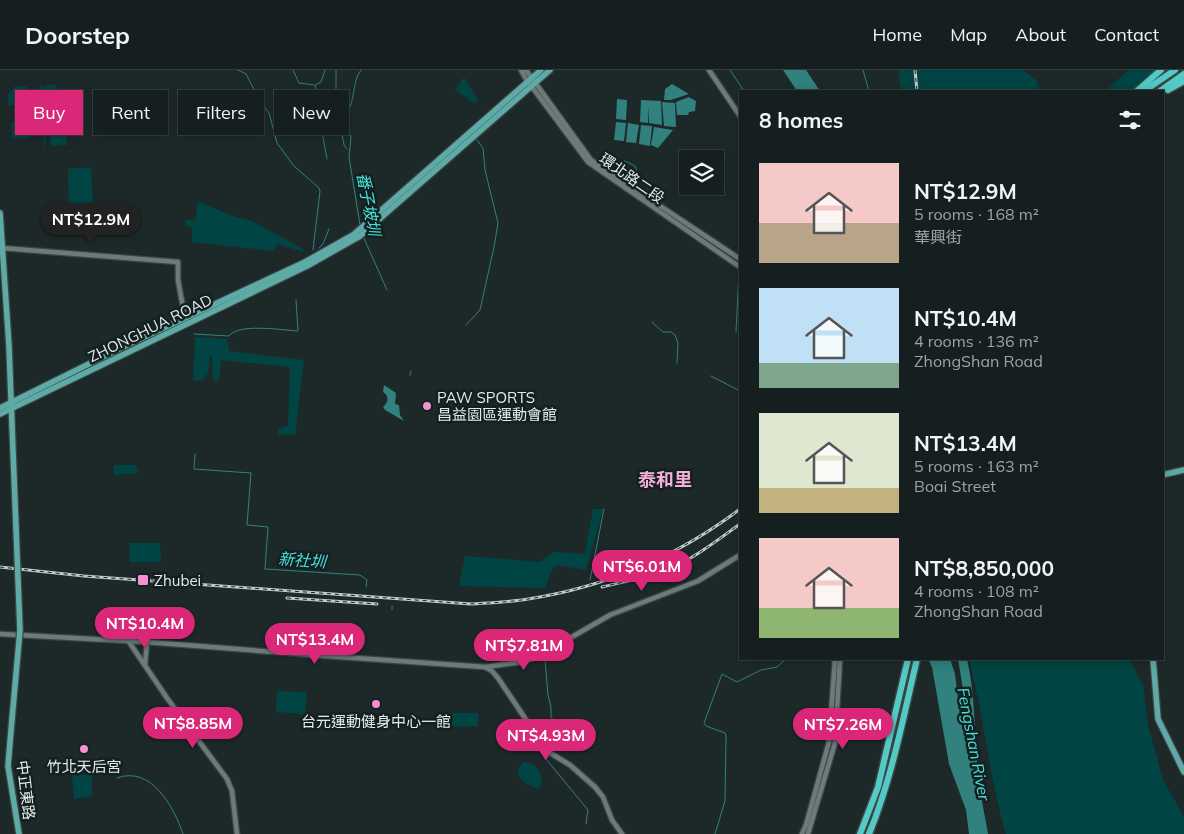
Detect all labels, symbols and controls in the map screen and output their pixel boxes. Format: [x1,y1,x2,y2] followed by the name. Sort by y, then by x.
[25,20,130,50] text: Doorstep
[872,23,922,46] text: Home
[950,23,987,46] text: Map
[1015,23,1066,46] text: About
[1094,23,1159,46] text: Contact
[15,90,83,135] chip: Buy
[93,90,168,135] chip: Rent
[178,90,264,135] chip: Filters
[274,90,349,135] chip: New
[1116,106,1144,134] icon: filters
[759,107,843,133] text: 8 homes
[596,149,668,207] street label: 環北路二段
[679,150,724,195] map controls
[679,150,724,195] button: layers
[353,171,385,239] water label: 番子坡圳
[914,178,1017,204] text: NT$12.9M
[799,183,859,243] icon: home
[39,202,143,245] pin: NT$12.9M
[914,204,1039,224] text: 5 rooms · 168 m²
[52,209,130,229] text: NT$12.9M
[914,227,962,247] text: 華興街
[85,290,215,366] street label: ZHONGHUA ROAD
[914,305,1017,331] text: NT$10.4M
[799,308,859,368] icon: home
[914,331,1039,351] text: 4 rooms · 136 m²
[914,351,1043,371] text: ZhongShan Road
[437,388,557,424] place label: PAW SPORTS 昌益園區運動會館
[421,400,433,412] marker: PAW SPORTS 昌益園區運動會館
[914,430,1017,456] text: NT$13.4M
[799,433,859,493] icon: home
[914,456,1039,476] text: 5 rooms · 163 m²
[638,468,692,491] district label: 泰和里
[914,476,996,496] text: Boai Street
[277,548,329,572] water label: 新社圳
[590,550,694,592] pin: NT$6.01M
[914,555,1054,581] text: NT$8,850,000
[603,556,681,576] text: NT$6.01M
[799,558,859,618] icon: home
[154,571,201,590] place label: Zhubei
[136,573,150,587] marker: Zhubei
[914,581,1039,601] text: 4 rooms · 108 m²
[914,601,1043,621] text: ZhongShan Road
[93,606,197,649] pin: NT$10.4M
[106,613,184,633] text: NT$10.4M
[263,622,367,665] pin: NT$13.4M
[472,628,576,671] pin: NT$7.81M
[276,629,354,649] text: NT$13.4M
[485,635,563,655] text: NT$7.81M
[953,686,995,803] water label: Fengshan River
[370,698,382,710] marker: 台元運動健身中心一館
[141,706,245,749] pin: NT$8.85M
[791,708,895,750] pin: NT$7.26M
[301,712,451,731] place label: 台元運動健身中心一館
[154,713,232,733] text: NT$8.85M
[804,714,882,734] text: NT$7.26M
[494,718,598,761] pin: NT$4.93M
[507,725,585,745] text: NT$4.93M
[78,743,90,755] marker: 竹北天后宮
[46,757,122,776] place label: 竹北天后宮
[13,759,39,821] street label: 中正東路

